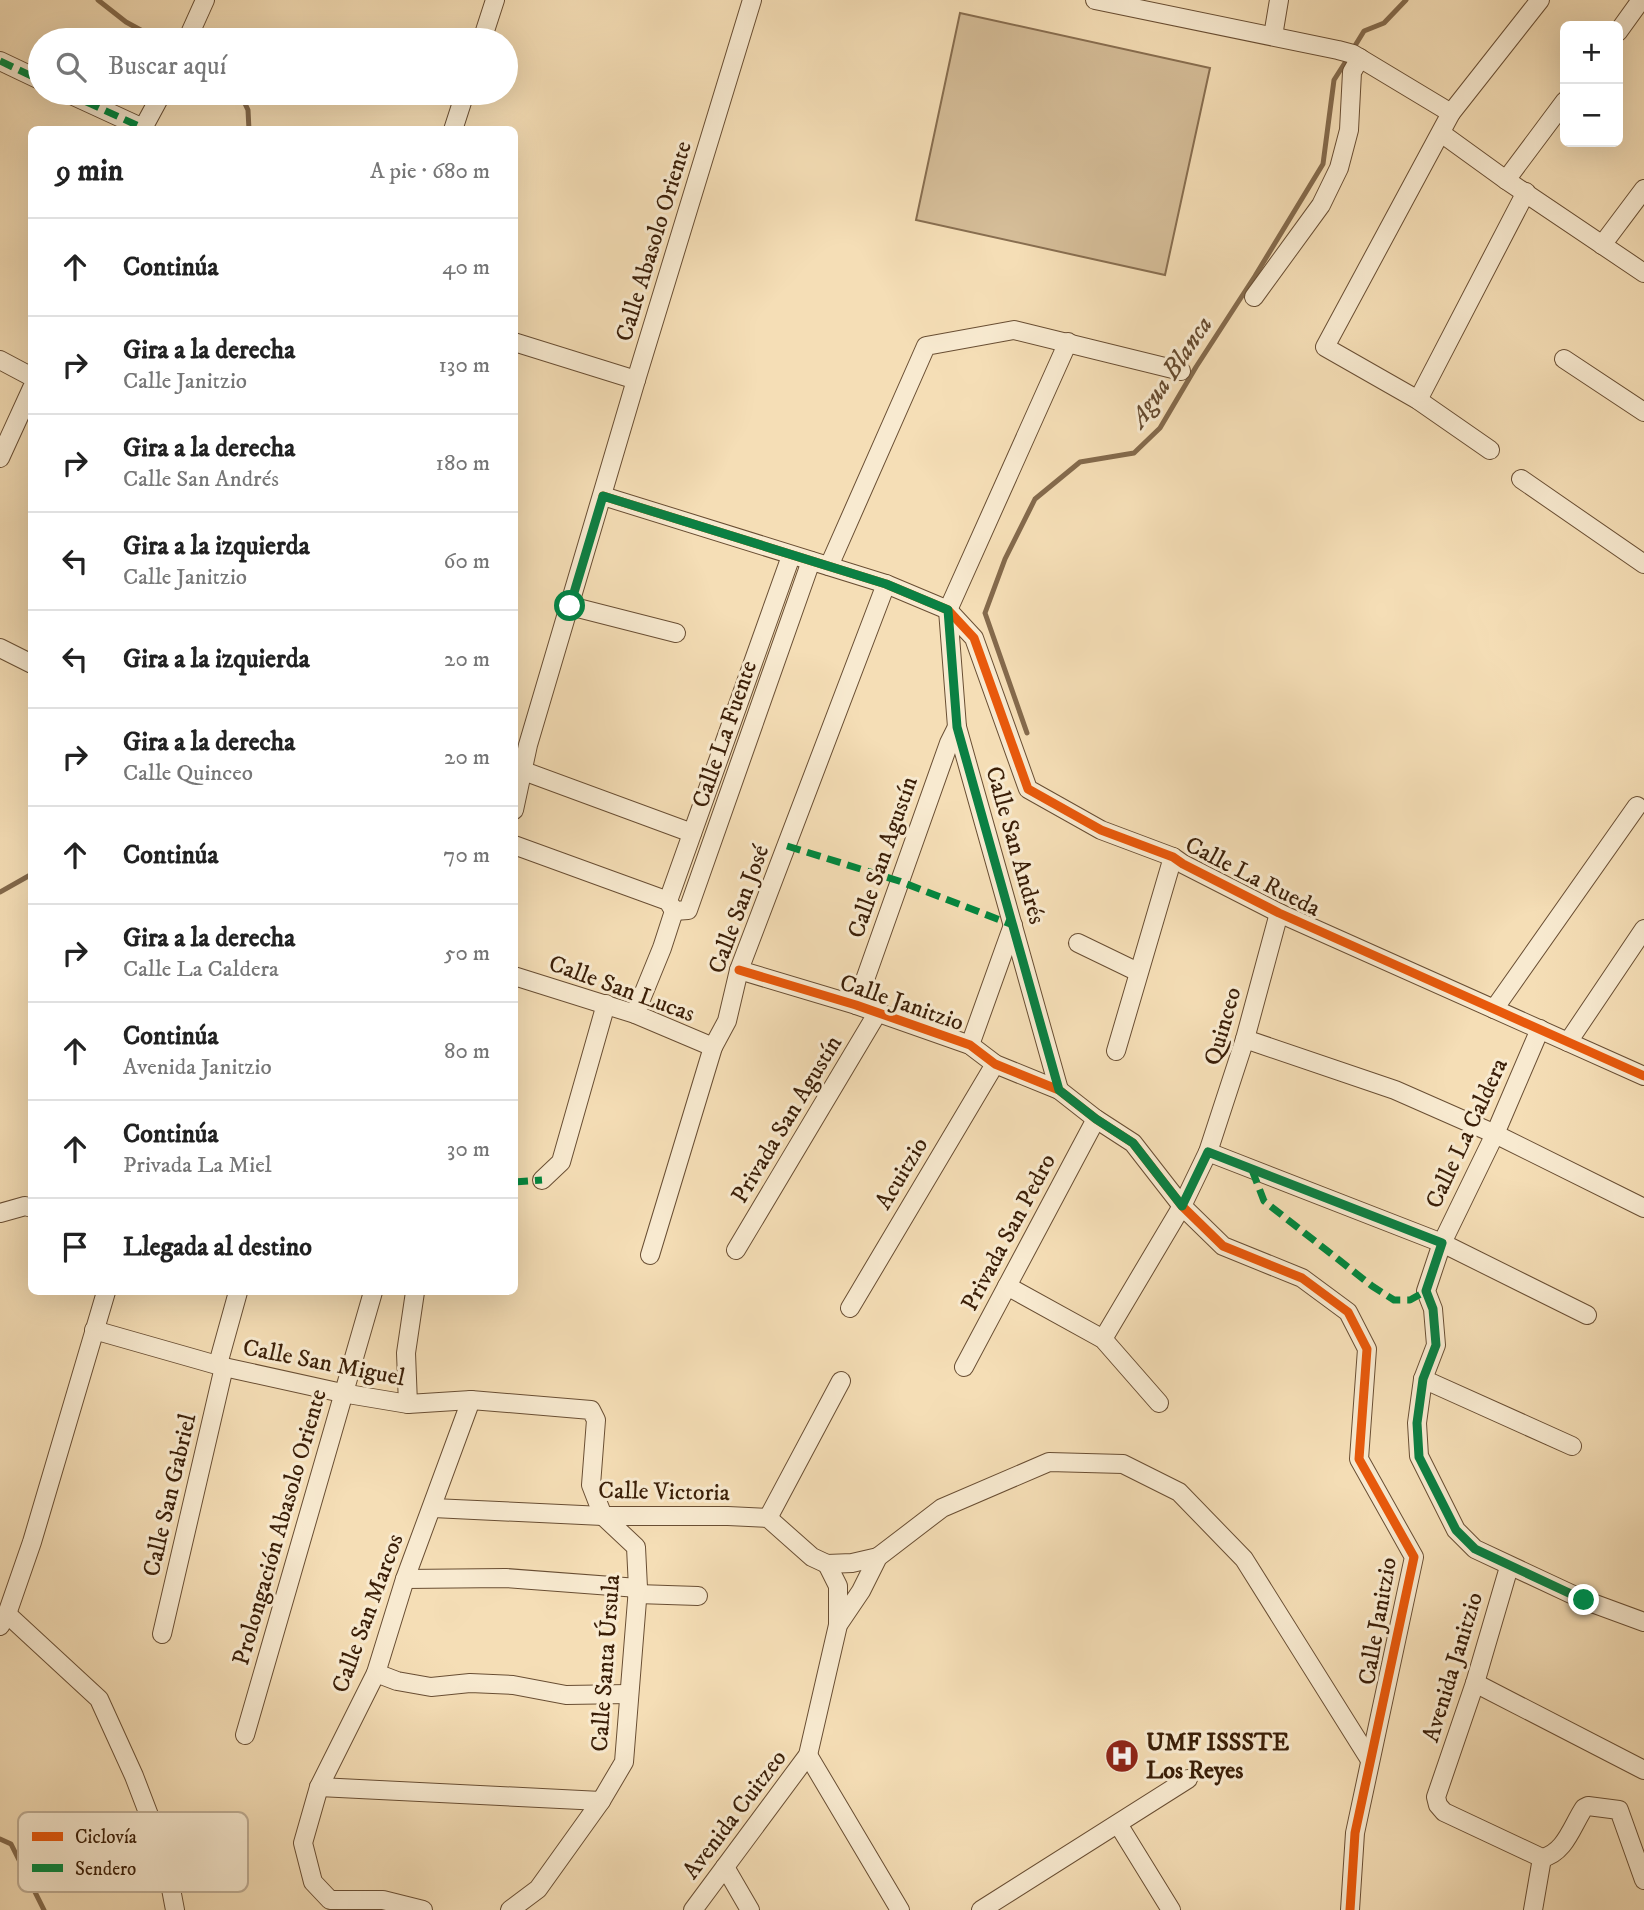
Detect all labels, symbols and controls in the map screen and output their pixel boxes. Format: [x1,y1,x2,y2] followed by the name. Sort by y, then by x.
[1560,21,1623,147] map controls
[1560,21,1623,84] button: +
[28,28,518,105] search box
[52,48,90,86] icon: search
[108,50,226,83] text: Buscar aquí
[1560,84,1623,147] button: −
[609,137,699,345] street label: Calle Abasolo Oriente
[56,153,123,190] text: 9 min
[370,157,490,186] text: A pie · 680 m
[56,248,94,286] icon: ahead
[123,251,218,284] text: Continúa
[442,253,490,282] text: 40 m
[1120,310,1220,436] water label: Agua Blanca
[123,334,295,367] text: Gira a la derecha
[56,346,94,384] icon: right
[438,351,490,380] text: 130 m
[123,367,247,396] text: Calle Janitzio
[123,432,295,465] text: Gira a la derecha
[56,444,94,482] icon: right
[435,449,490,478] text: 180 m
[123,465,279,494] text: Calle San Andrés
[123,530,310,563] text: Gira a la izquierda
[56,542,94,580] icon: left
[443,547,490,576] text: 60 m
[123,563,247,592] text: Calle Janitzio
[554,590,585,621] route start
[56,640,94,678] icon: left
[123,643,310,676] text: Gira a la izquierda
[444,645,490,674] text: 20 m
[686,657,764,812] street label: Calle La Fuente
[123,726,295,759] text: Gira a la derecha
[56,738,94,776] icon: right
[444,743,490,772] text: 20 m
[123,759,253,788] text: Calle Quinceo
[978,763,1052,928] street label: Calle San Andrés
[841,772,925,942] street label: Calle San Agustín
[1180,830,1326,924] street label: Calle La Rueda
[56,836,94,874] icon: ahead
[123,839,218,872] text: Continúa
[443,841,490,870] text: 70 m
[702,841,776,978] street label: Calle San José
[123,922,295,955] text: Gira a la derecha
[56,934,94,972] icon: right
[444,939,490,968] text: 50 m
[544,949,699,1029] street label: Calle San Lucas
[123,955,279,984] text: Calle La Caldera
[836,968,968,1038] street label: Calle Janitzio
[1198,984,1248,1069] street label: Quinceo
[123,1020,218,1053] text: Continúa
[725,1030,849,1209] street label: Privada San Agustín
[56,1032,94,1070] icon: ahead
[444,1037,490,1066] text: 80 m
[123,1053,272,1082] text: Avenida Janitzio
[1419,1053,1515,1213] street label: Calle La Caldera
[123,1118,218,1151] text: Continúa
[56,1130,94,1168] icon: ahead
[869,1132,935,1215] street label: Acuitzio
[447,1135,490,1164] text: 30 m
[955,1149,1063,1316] street label: Privada San Pedro
[123,1151,272,1180] text: Privada La Miel
[56,1228,94,1266] icon: arrive
[123,1231,312,1264] text: Llegada al destino
[240,1333,408,1394] street label: Calle San Miguel
[226,1386,334,1669] street label: Prolongación Abasolo Oriente
[137,1410,203,1580] street label: Calle San Gabriel
[598,1476,731,1508] street label: Calle Victoria
[325,1530,411,1697] street label: Calle San Marcos
[1352,1555,1404,1688] street label: Calle Janitzio
[584,1573,627,1753] street label: Calle Santa Úrsula
[1568,1584,1599,1615] route end
[1416,1589,1490,1746] street label: Avenida Janitzio
[1146,1728,1289,1786] place label: UMF ISSSTE Los Reyes
[1103,1737,1141,1775] hospital icon: UMF ISSSTE Los Reyes
[676,1744,793,1885] street label: Avenida Cuitzeo
[18,1812,248,1892] legend
[75,1826,137,1849] text: Ciclovía
[75,1858,136,1881] text: Sendero

